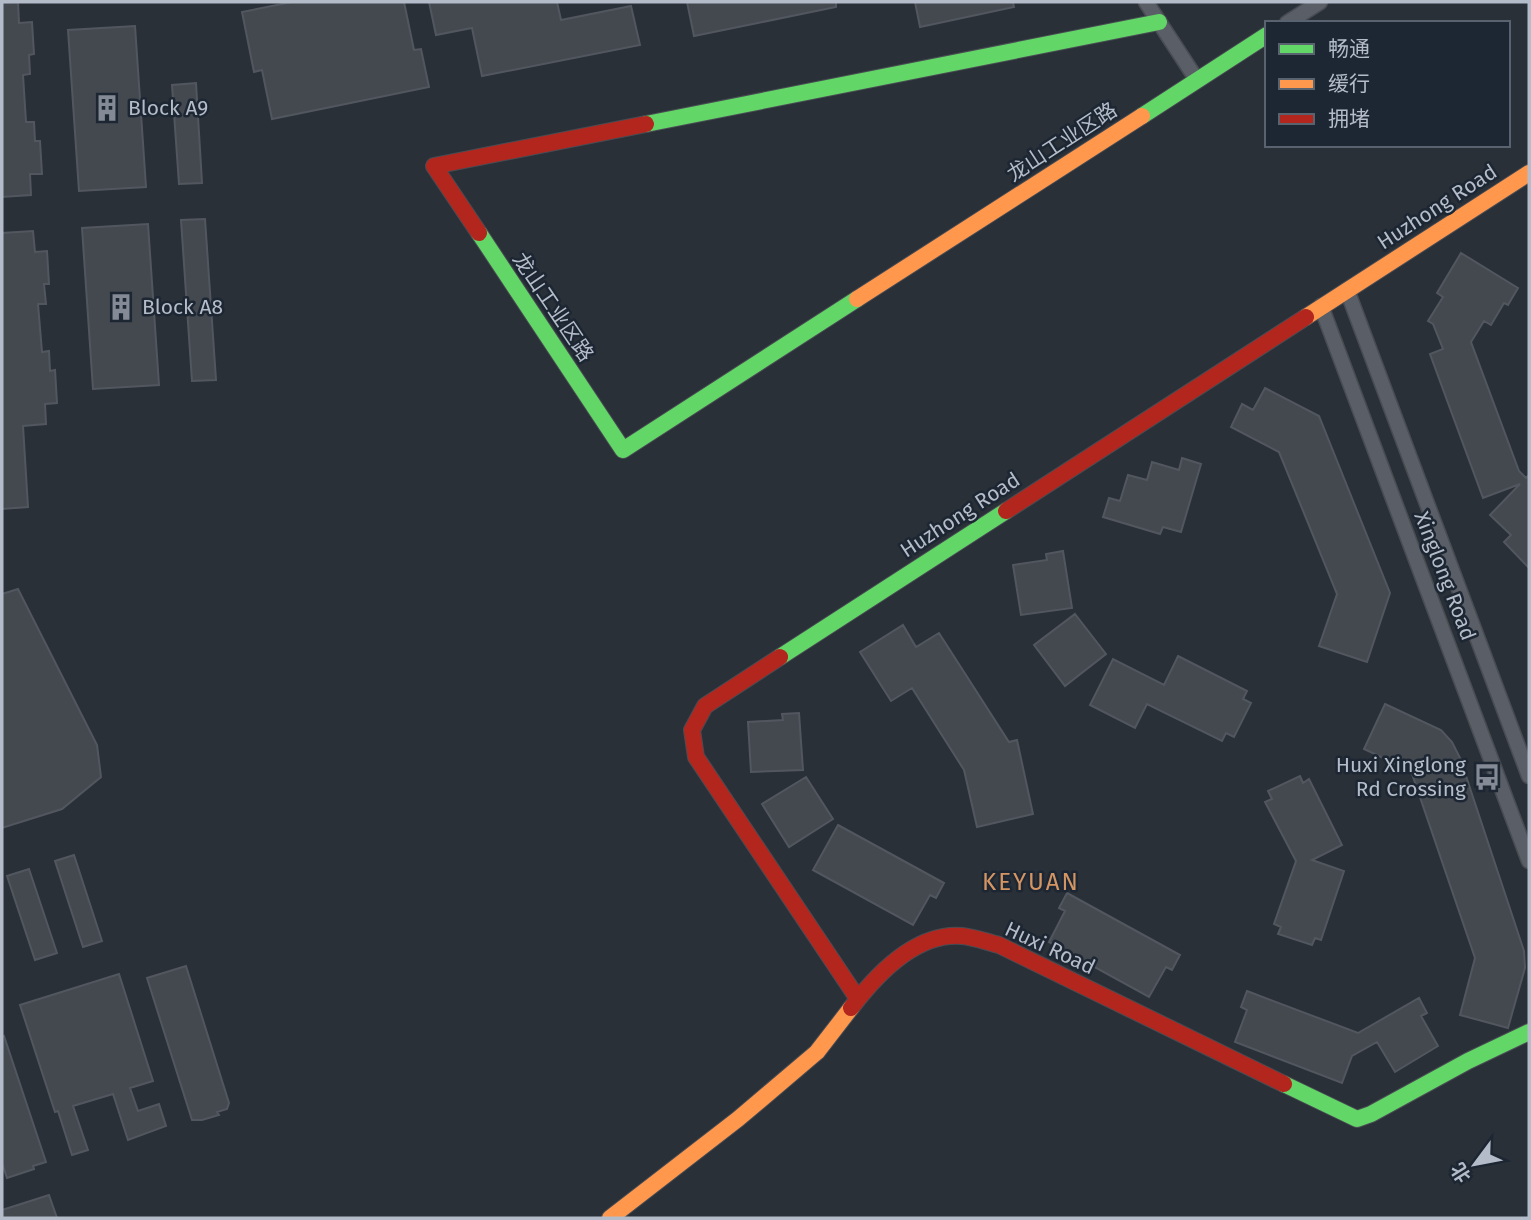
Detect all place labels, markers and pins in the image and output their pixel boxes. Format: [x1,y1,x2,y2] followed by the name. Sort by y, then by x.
[92,93,122,123] building icon: Block A9
[128,95,208,121] place label: Block A9
[106,292,136,322] building icon: Block A8
[142,294,223,320] place label: Block A8
[1336,752,1466,802] place label: Huxi Xinglong Rd Crossing
[1472,762,1502,792] bus stop icon: Huxi Xinglong Rd Crossing

